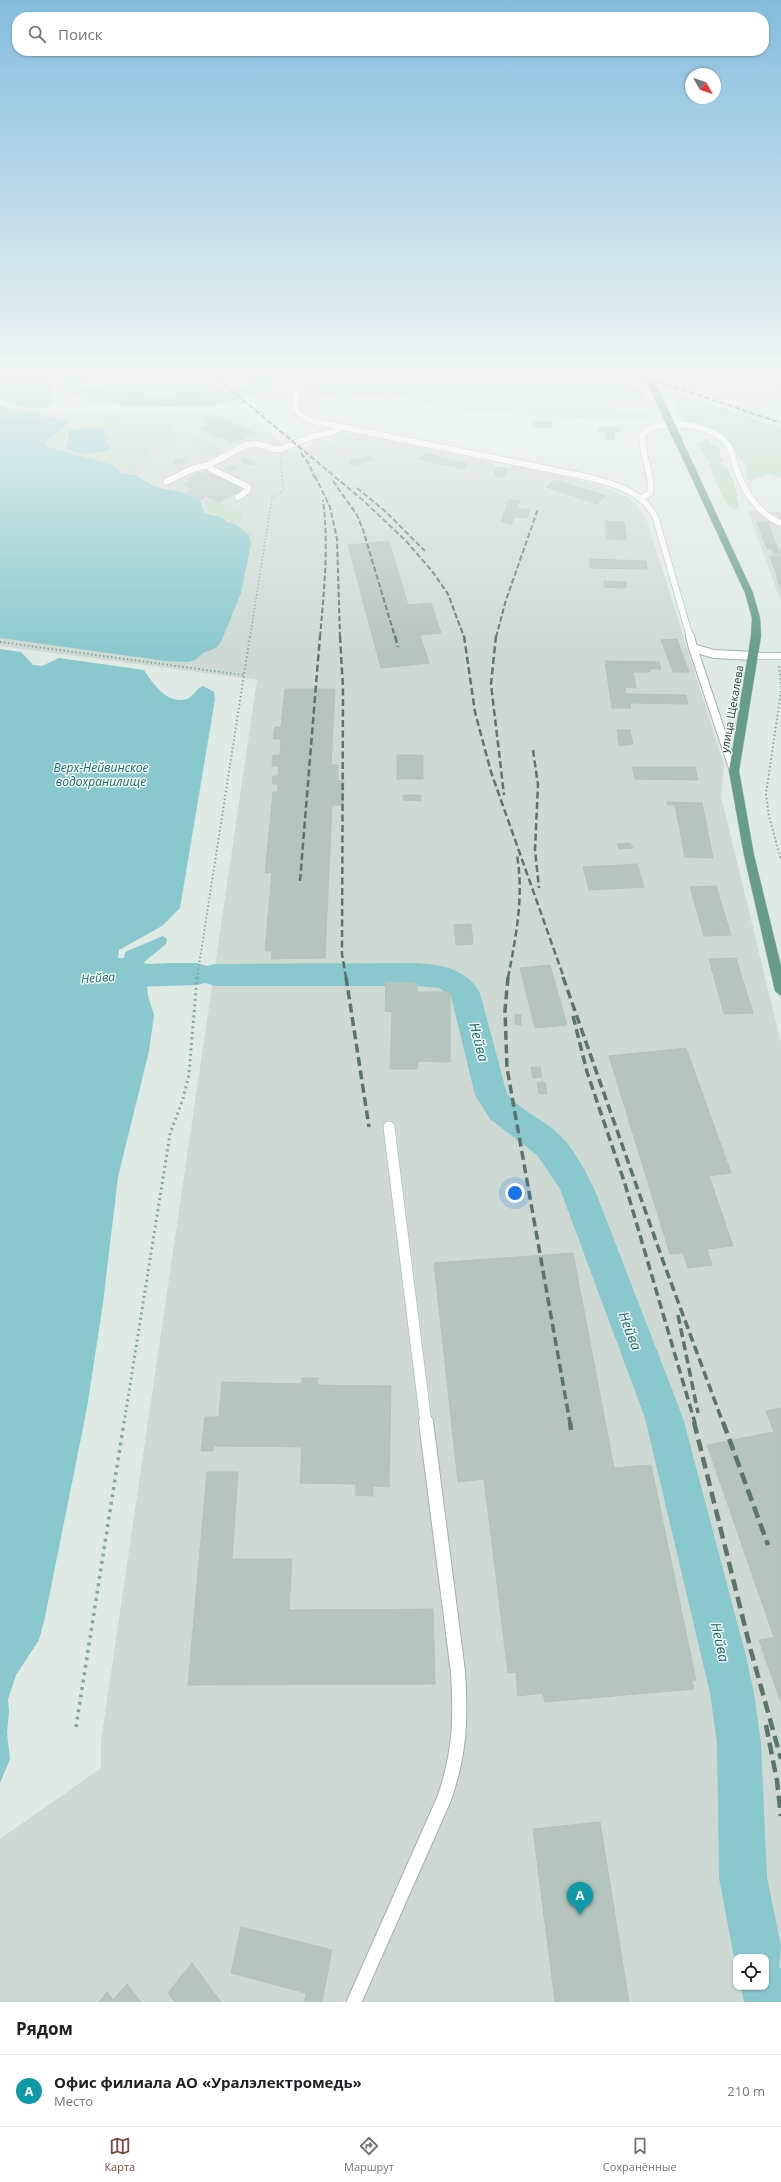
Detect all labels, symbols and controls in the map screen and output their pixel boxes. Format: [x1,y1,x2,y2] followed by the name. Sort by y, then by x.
[12,12,769,56] search box
[26,23,48,45] icon: search
[58,24,102,44] text: Поиск
[685,68,721,104] north arrow
[716,664,747,754] street label: улица Щекалева
[53,759,149,790] water label: Верх-Нейвинское водохранилище
[80,968,116,987] water label: Нейва
[465,1020,494,1064] water label: Нейва
[505,1183,525,1203] your location
[614,1309,647,1353] water label: Нейва
[707,1620,734,1664] water label: Нейва
[567,1882,593,1915] pin: A
[733,1954,769,1990] map controls
[733,1954,769,1990] button: locate
[16,2017,73,2040] text: Рядом
[54,2072,362,2092] text: Офис филиала АО «Уралэлектромедь»
[25,2082,33,2100] text: A
[727,2082,765,2100] text: 210 m
[54,2092,93,2110] text: Место
[104,2135,135,2174] tab: Карта
[344,2135,394,2174] tab: Маршрут
[603,2135,677,2174] tab: Сохранённые

